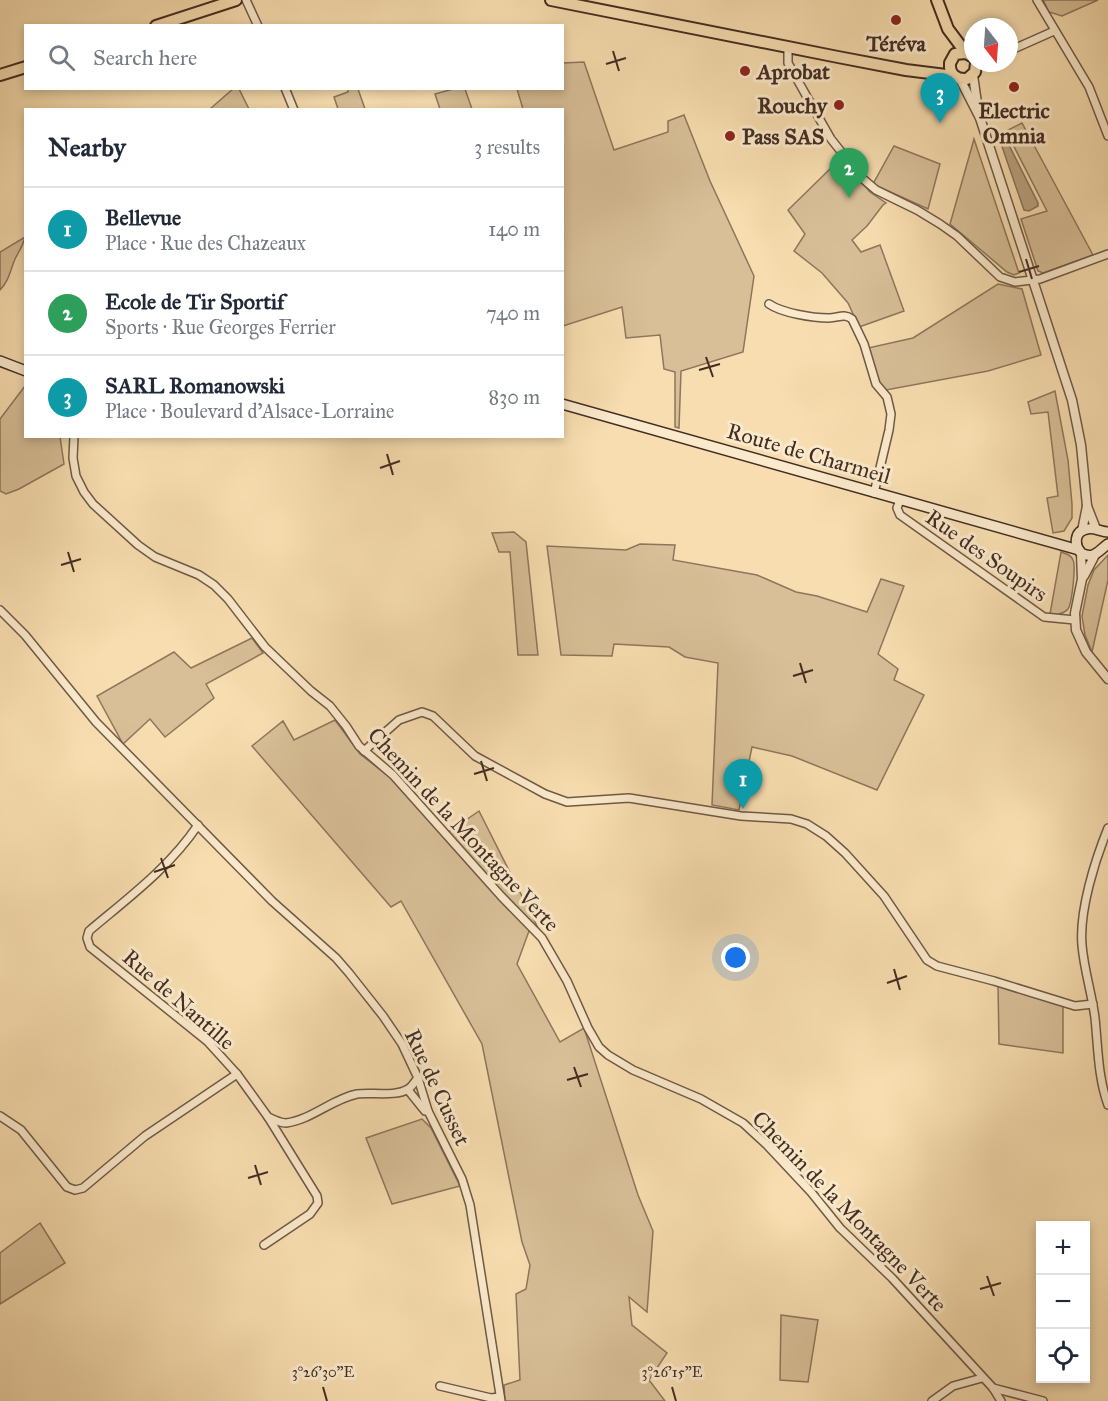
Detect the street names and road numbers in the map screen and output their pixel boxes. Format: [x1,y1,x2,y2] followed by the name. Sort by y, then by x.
[724,417,894,490] street label: Route de Charmeil
[920,503,1053,607] street label: Rue des Soupirs
[362,722,565,937] street label: Chemin de la Montagne Verte
[117,943,240,1055] street label: Rue de Nantille
[399,1025,476,1150] street label: Rue de Cusset
[746,1105,953,1318] street label: Chemin de la Montagne Verte

